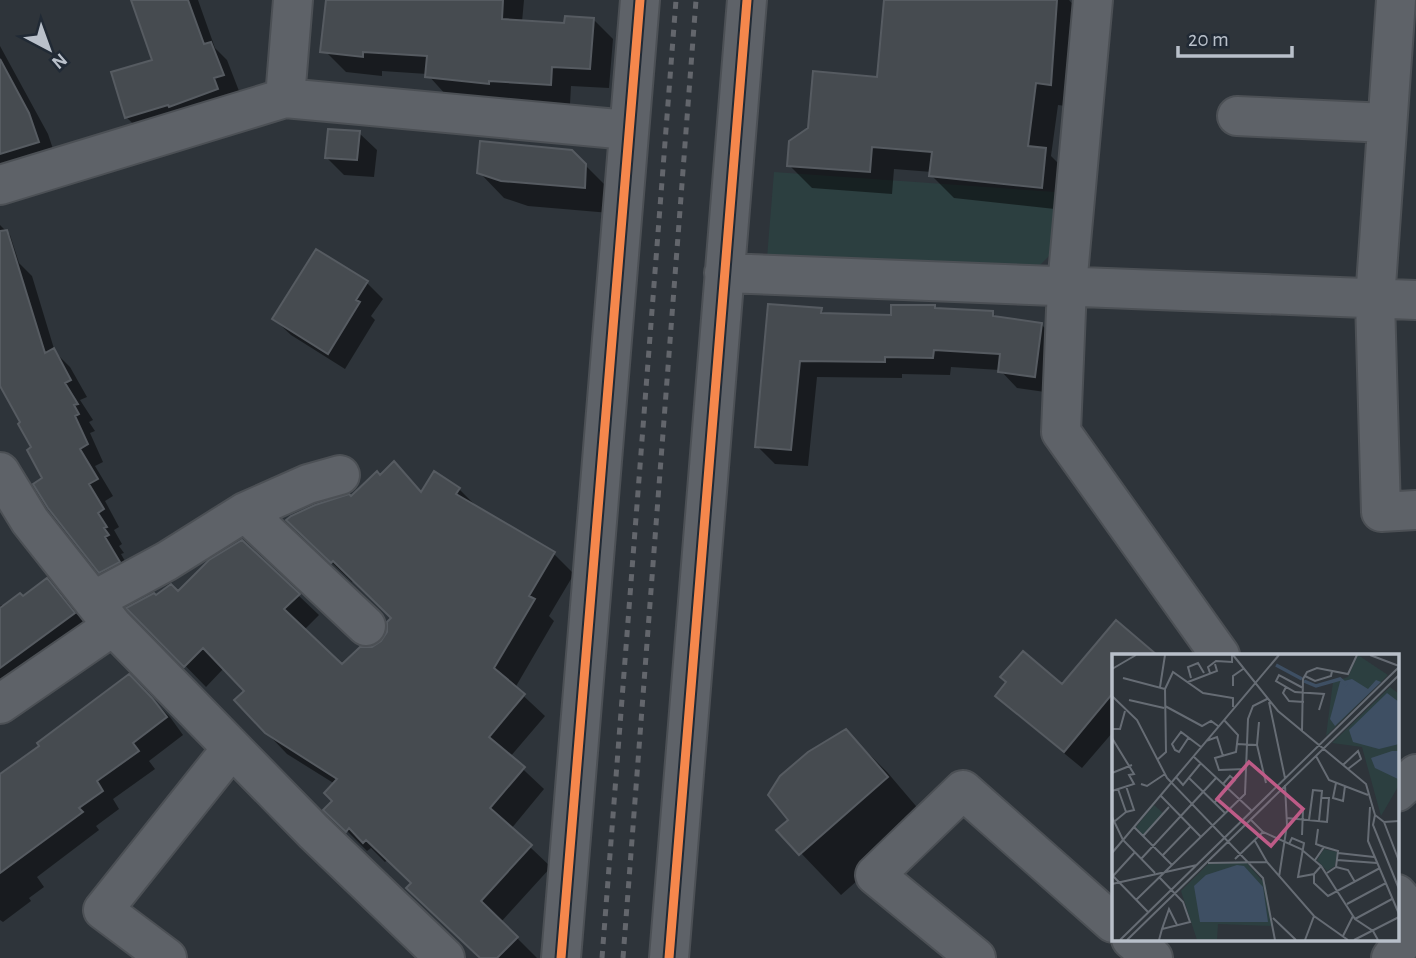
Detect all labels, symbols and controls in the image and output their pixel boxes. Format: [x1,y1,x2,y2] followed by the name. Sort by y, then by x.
[14,14,84,84] north arrow
[1178,14,1292,58] scale bar
[1188,29,1229,50] text: 20 m
[48,49,70,72] text: N
[1112,654,1398,940] inset map

